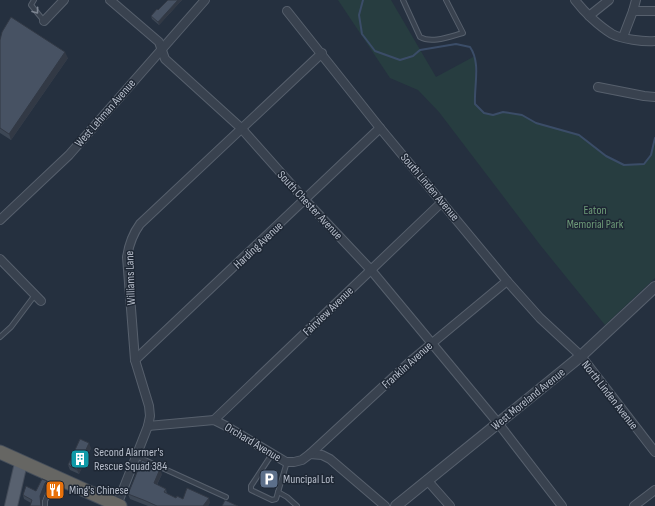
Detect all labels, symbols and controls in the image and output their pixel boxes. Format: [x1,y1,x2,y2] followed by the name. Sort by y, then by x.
[31,7,39,14] one-way arrow
[72,76,139,150] street label: West Lehman Avenue
[397,150,462,224] street label: South Linden Avenue
[274,168,346,243] street label: South Chester Avenue
[567,203,624,232] park label: Eaton Memorial Park
[230,218,286,272] street label: Harding Avenue
[122,250,139,306] street label: Williams Lane
[300,283,357,339] street label: Fairview Avenue
[379,339,436,392] street label: Franklin Avenue
[578,358,641,433] street label: North Linden Avenue
[488,365,568,434] street label: West Moreland Avenue
[222,420,284,465] street label: Orchard Avenue
[94,445,167,474] place label: Second Alarmer's Rescue Squad 384
[69,448,91,470] building icon: Second Alarmer's Rescue Squad 384
[258,468,280,490] parking icon: Muncipal Lot
[283,472,334,487] place label: Muncipal Lot
[44,479,66,501] restaurant icon: Ming's Chinese
[69,483,129,498] place label: Ming's Chinese

